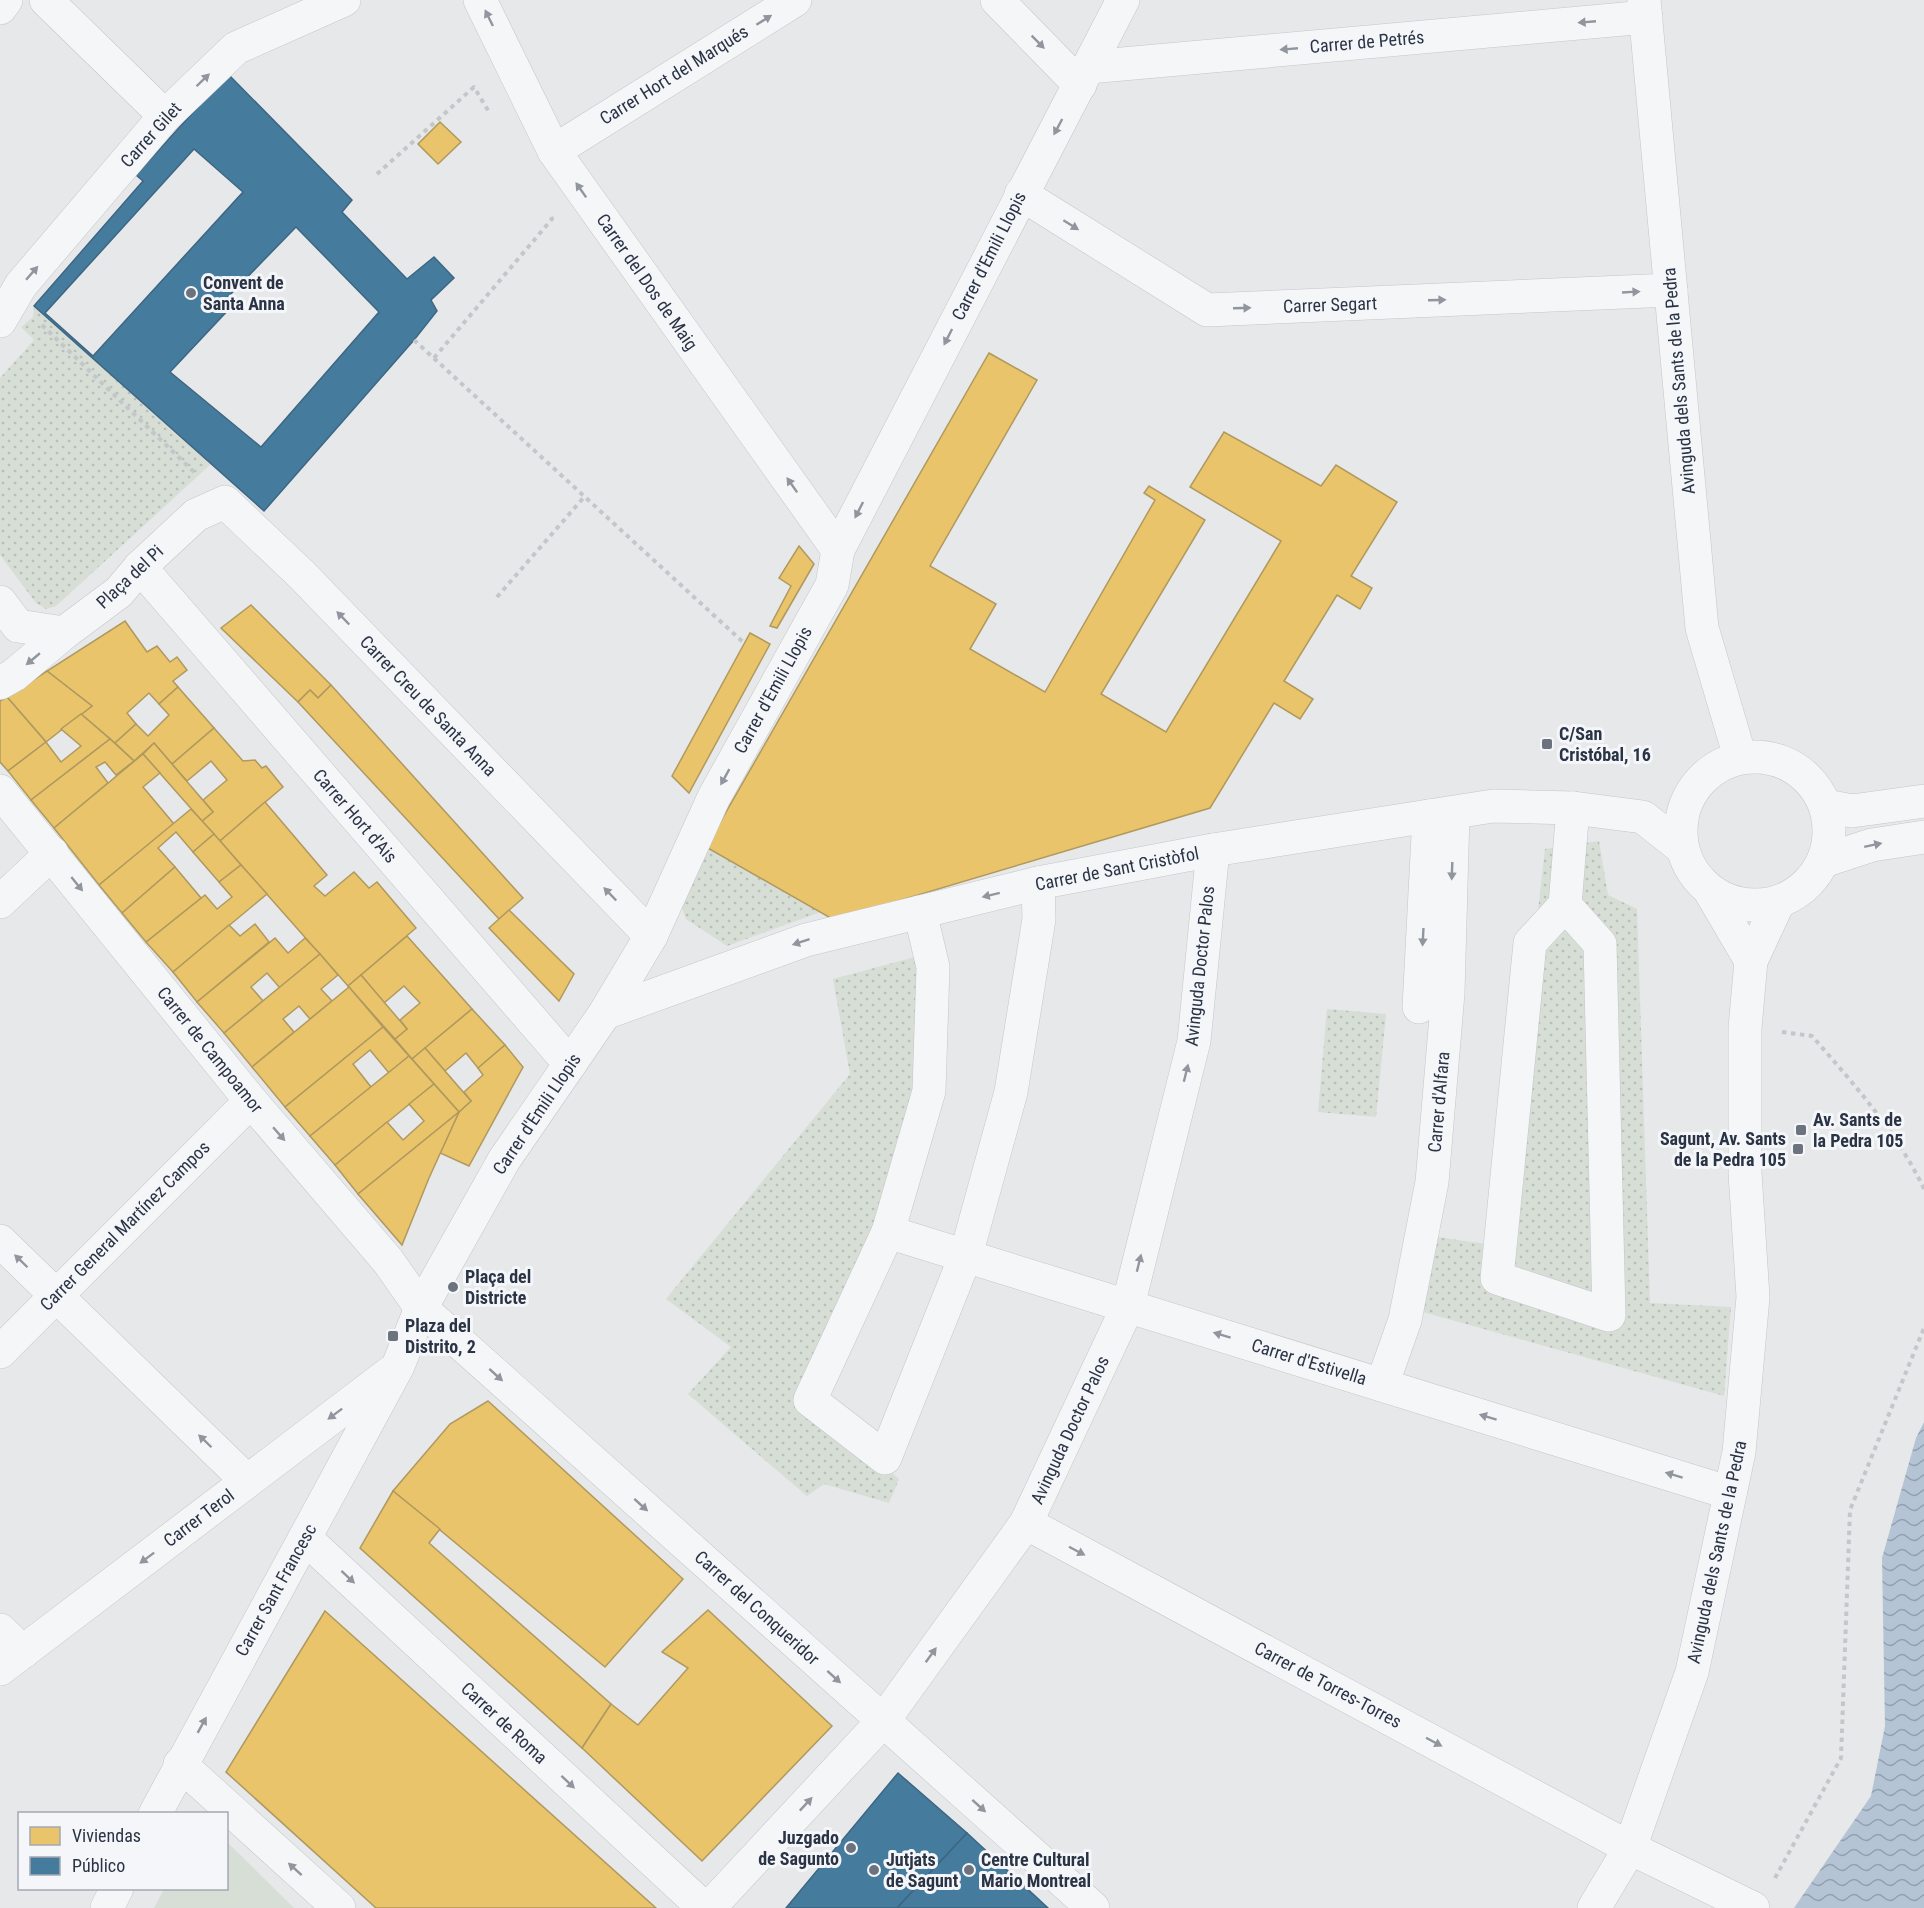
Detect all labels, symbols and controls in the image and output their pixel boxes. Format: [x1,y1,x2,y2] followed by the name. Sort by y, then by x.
[485,10,494,27] one-way arrow
[755,14,772,25] one-way arrow
[1578,17,1597,27] one-way arrow
[596,20,752,129] street label: Carrer Hort del Marqués
[1309,26,1425,57] street label: Carrer de Petrés
[1031,34,1045,49] one-way arrow
[1279,44,1298,54] one-way arrow
[195,73,209,87] one-way arrow
[116,98,185,172] street label: Carrer Gilet
[1053,119,1063,136] one-way arrow
[575,182,587,198] one-way arrow
[947,188,1030,324] street label: Carrer d'Emili Llopis
[592,209,702,354] street label: Carrer del Dos de Maig
[1063,220,1079,231] one-way arrow
[25,266,38,281] one-way arrow
[1658,267,1699,495] street label: Avinguda dels Sants de la Pedra
[203,272,285,314] place label: Convent de Santa Anna
[184,286,198,300] marker: Convent de Santa Anna
[1622,288,1641,297] one-way arrow
[1283,292,1377,317] street label: Carrer Segart
[1427,296,1446,305] one-way arrow
[1232,304,1251,313] one-way arrow
[943,329,953,346] one-way arrow
[786,478,798,494] one-way arrow
[854,502,863,519] one-way arrow
[92,540,167,613] street label: Plaça del Pi
[336,611,350,625] one-way arrow
[729,623,816,757] street label: Carrer d'Emili Llopis
[356,631,501,780] street label: Carrer Creu de Santa Anna
[26,652,41,665] one-way arrow
[1559,723,1651,765] place label: C/San Cristóbal, 16
[1540,737,1554,751] marker: C/San Cristóbal, 16
[309,765,402,867] street label: Carrer Hort d'Ais
[720,769,730,786] one-way arrow
[1864,840,1882,850] one-way arrow
[1033,842,1201,895] street label: Carrer de Sant Cristòfol
[1447,862,1456,881] one-way arrow
[71,877,83,892] one-way arrow
[1181,885,1218,1047] street label: Avinguda Doctor Palos
[603,886,617,901] one-way arrow
[981,891,1000,900] one-way arrow
[1418,928,1427,947] one-way arrow
[792,937,810,947] one-way arrow
[153,982,268,1117] street label: Carrer de Campoamor
[488,1049,585,1178] street label: Carrer d'Emili Llopis
[1424,1051,1453,1153] street label: Carrer d'Alfara
[1181,1064,1191,1082] one-way arrow
[1813,1109,1903,1151] place label: Av. Sants de la Pedra 105
[1794,1123,1808,1137] marker: Av. Sants de la Pedra 105
[272,1126,285,1141] one-way arrow
[1660,1128,1786,1170] place label: Sagunt, Av. Sants de la Pedra 105
[35,1136,214,1315] street label: Carrer General Martínez Campos
[1791,1142,1805,1156] marker: Sagunt, Av. Sants de la Pedra 105
[1135,1253,1145,1272] one-way arrow
[14,1254,28,1268] one-way arrow
[465,1266,531,1308] place label: Plaça del Districte
[446,1280,460,1294] marker: Plaça del Districte
[405,1315,476,1357] place label: Plaza del Distrito, 2
[386,1329,400,1343] marker: Plaza del Distrito, 2
[1213,1330,1231,1339] one-way arrow
[1249,1334,1369,1389] street label: Carrer d'Estivella
[1026,1352,1113,1507] street label: Avinguda Doctor Palos
[488,1368,503,1381] one-way arrow
[328,1408,343,1420] one-way arrow
[1479,1412,1497,1422] one-way arrow
[199,1434,213,1448] one-way arrow
[1683,1439,1750,1665] street label: Avinguda dels Sants de la Pedra
[1665,1470,1683,1479] one-way arrow
[159,1484,238,1551] street label: Carrer Terol
[634,1498,649,1512] one-way arrow
[231,1520,321,1660] street label: Carrer Sant Francesc
[691,1546,824,1669] street label: Carrer del Conqueridor
[1069,1546,1086,1556] one-way arrow
[139,1551,154,1563] one-way arrow
[341,1570,356,1584] one-way arrow
[1251,1637,1405,1732] street label: Carrer de Torres-Torres
[925,1647,937,1663] one-way arrow
[826,1670,841,1683] one-way arrow
[457,1677,552,1768] street label: Carrer de Roma
[197,1716,207,1733] one-way arrow
[1426,1737,1443,1747] one-way arrow
[560,1775,575,1789] one-way arrow
[799,1796,813,1811] one-way arrow
[972,1799,987,1813] one-way arrow
[18,1812,228,1890] legend
[72,1825,141,1846] text: Viviendas
[758,1827,839,1869] place label: Juzgado de Sagunto
[844,1841,858,1855] marker: Juzgado de Sagunto
[886,1849,959,1891] place label: Jutjats de Sagunt
[981,1849,1091,1891] place label: Centre Cultural Mario Montreal
[72,1855,125,1876] text: Público
[288,1863,303,1876] one-way arrow
[867,1863,881,1877] marker: Jutjats de Sagunt
[962,1863,976,1877] marker: Centre Cultural Mario Montreal

